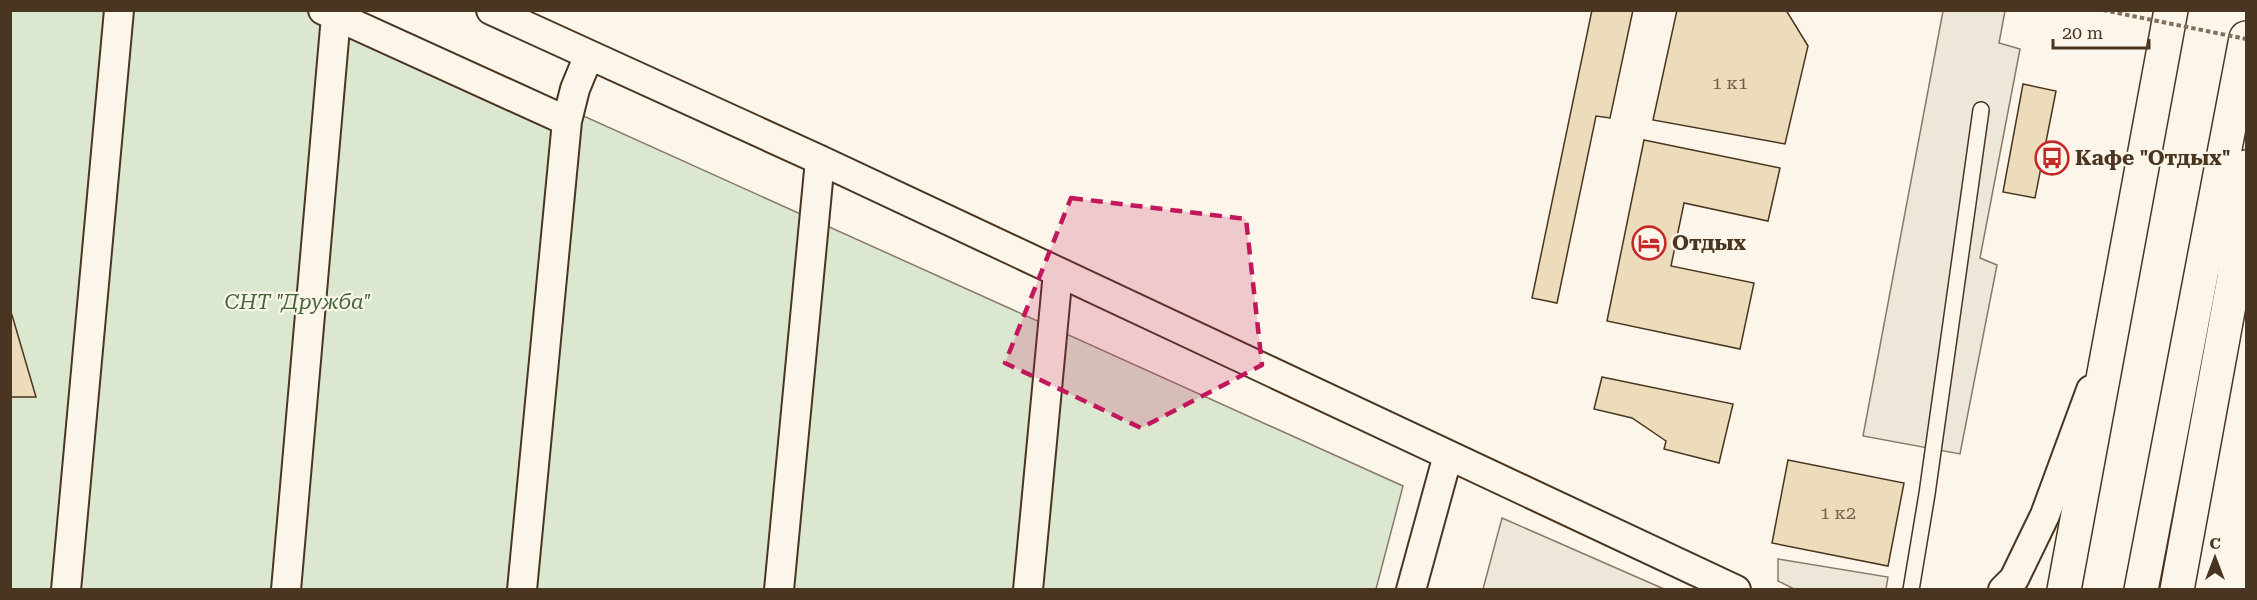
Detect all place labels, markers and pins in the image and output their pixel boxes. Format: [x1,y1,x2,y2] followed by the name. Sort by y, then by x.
[2034,140,2070,176] bus stop icon: Кафе "Отдых"
[2075,146,2231,170] place label: Кафе "Отдых"
[1631,225,1667,261] hotel icon: Отдых
[1672,231,1747,255] place label: Отдых

